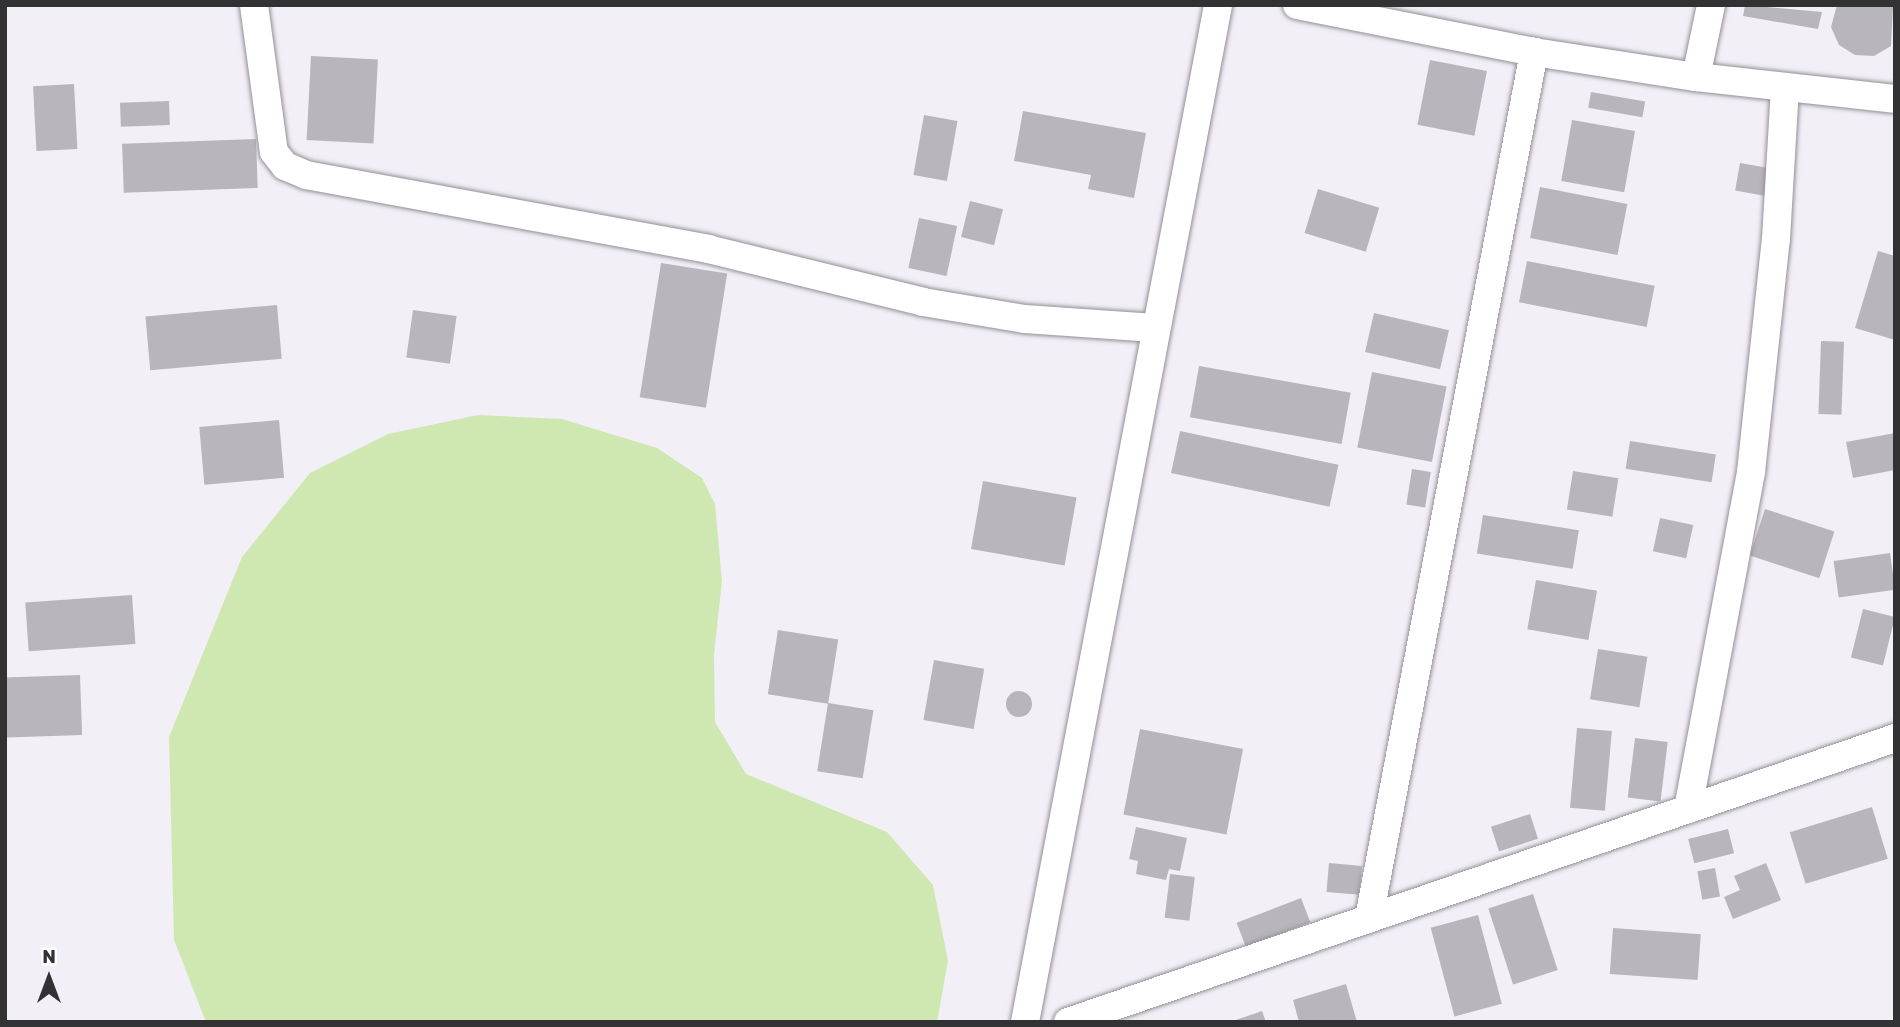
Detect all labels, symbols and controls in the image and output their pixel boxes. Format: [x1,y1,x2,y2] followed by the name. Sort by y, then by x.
[14,943,84,1013] north arrow
[42,945,56,968] text: N

